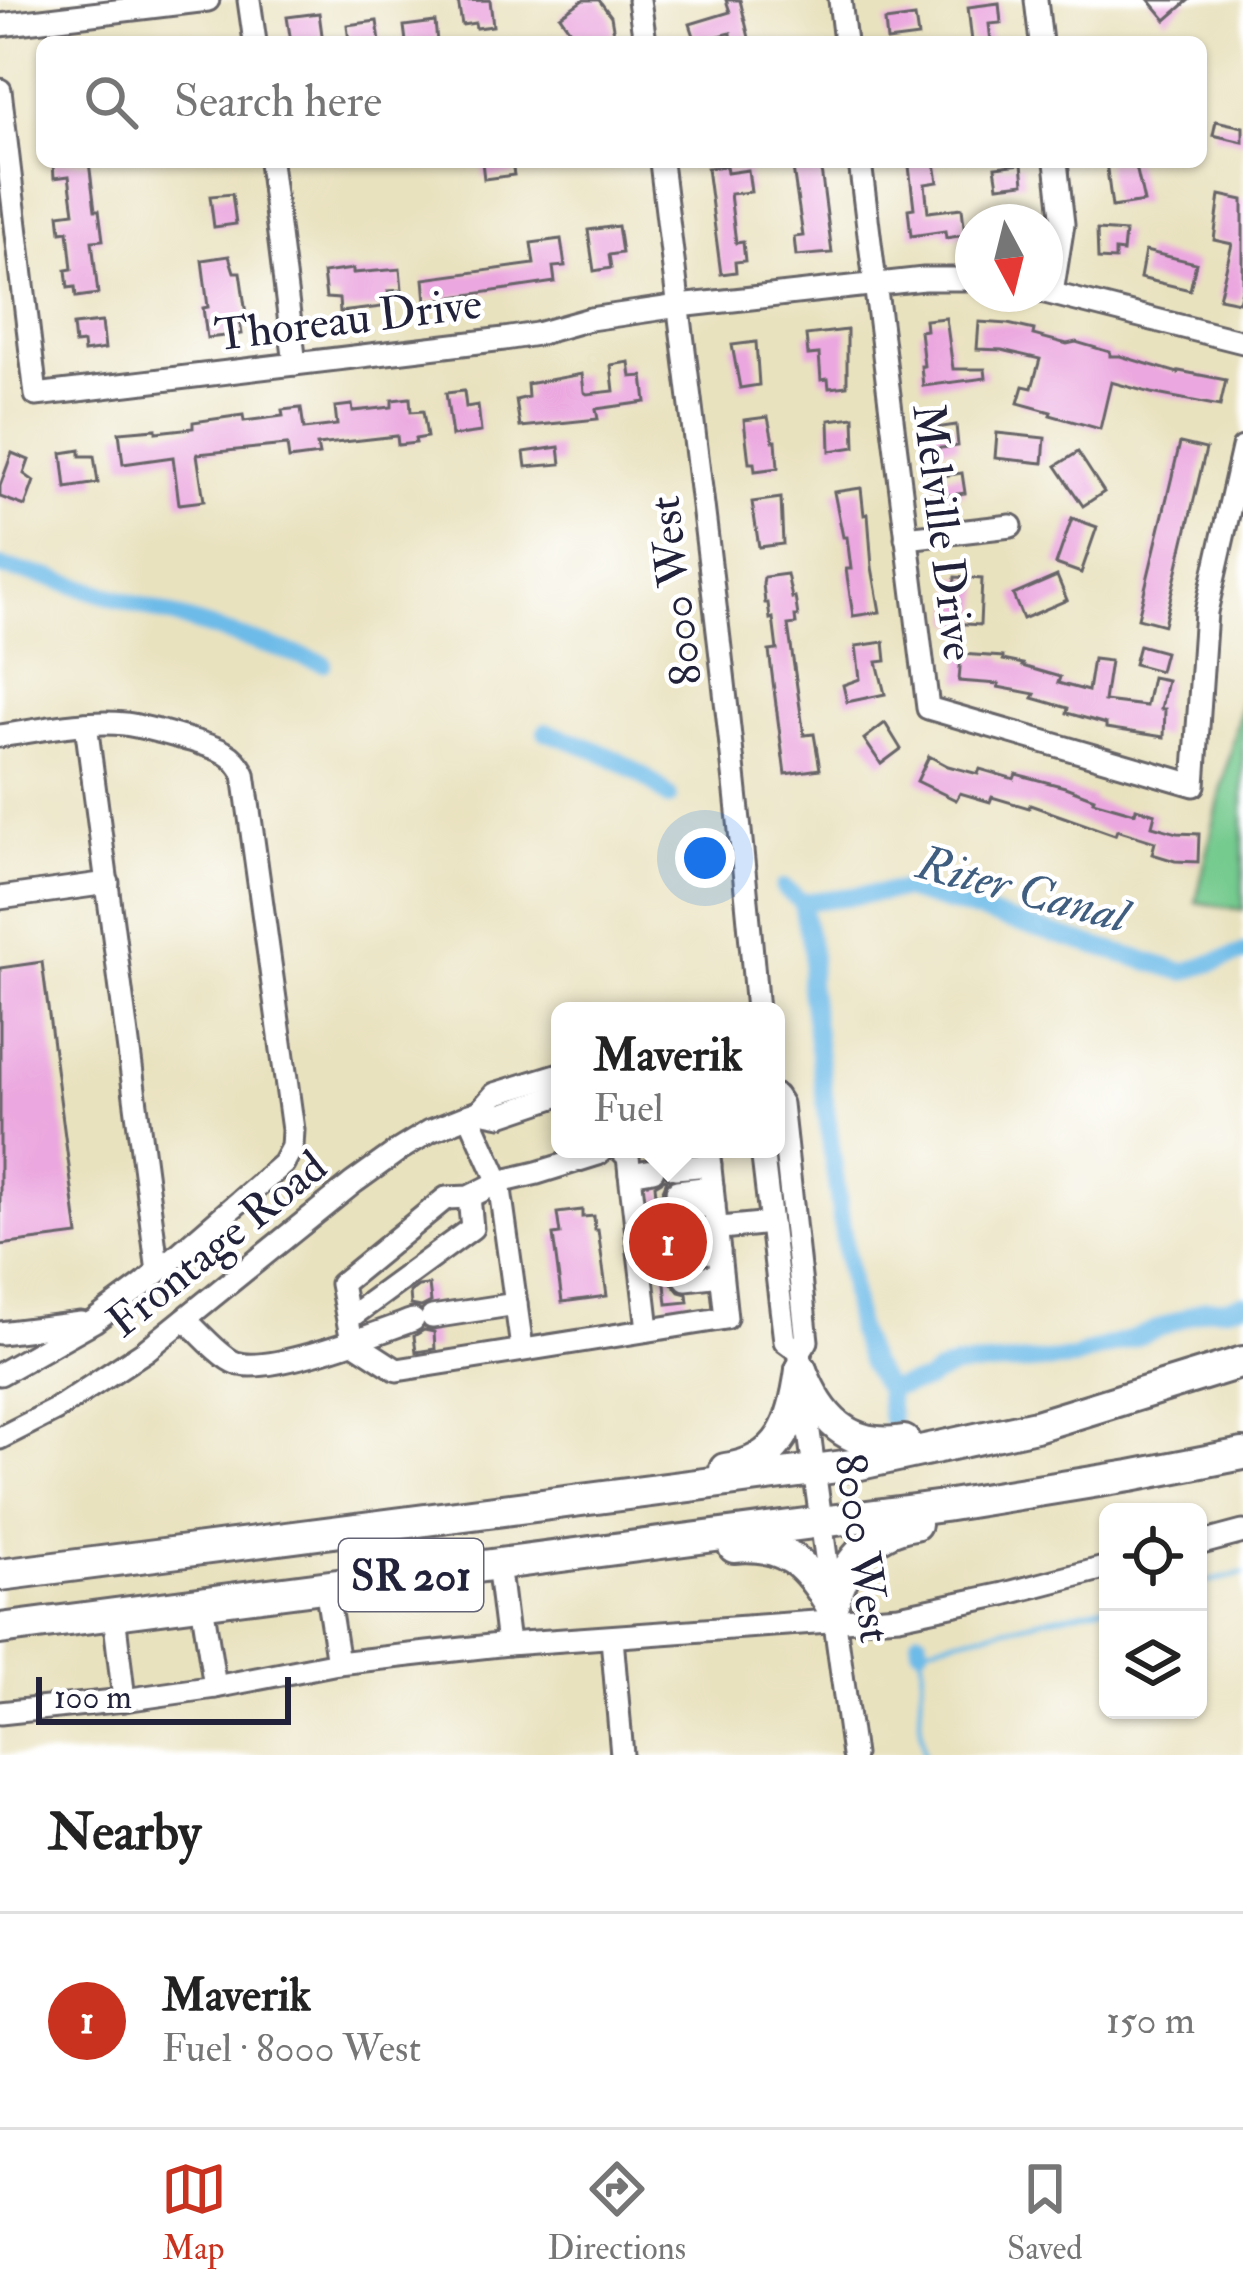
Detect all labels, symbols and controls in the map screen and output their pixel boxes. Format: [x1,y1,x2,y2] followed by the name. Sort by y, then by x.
[36,36,1207,168] search box
[78,69,144,135] icon: search
[174,74,382,130] text: Search here
[955,204,1063,312] north arrow
[212,276,485,364] street label: Thoreau Drive
[899,401,987,664] street label: Melville Drive
[637,493,715,689] street label: 8000 West
[675,828,735,888] your location
[909,833,1138,948] water label: Riter Canal
[551,1002,785,1158] popup
[593,1028,743,1084] text: Maverik
[593,1084,663,1133] text: Fuel
[96,1139,338,1350] street label: Frontage Road
[629,1197,707,1287] pin: 1
[821,1450,903,1646] street label: 8000 West
[1099,1503,1207,1719] map controls
[1099,1503,1207,1611] button: locate
[339,1539,483,1611] road number: SR 201
[1099,1611,1207,1719] button: layers
[36,1671,291,1724] scale bar
[54,1677,132,1718] text: 100 m
[48,1801,201,1865] text: Nearby
[162,1968,311,2024] text: Maverik
[80,1996,94,2045] text: 1
[1106,1996,1195,2045] text: 150 m
[162,2024,421,2073] text: Fuel · 8000 West
[161,2156,227,2269] tab: Map
[548,2156,686,2269] tab: Directions
[1007,2156,1082,2269] tab: Saved

